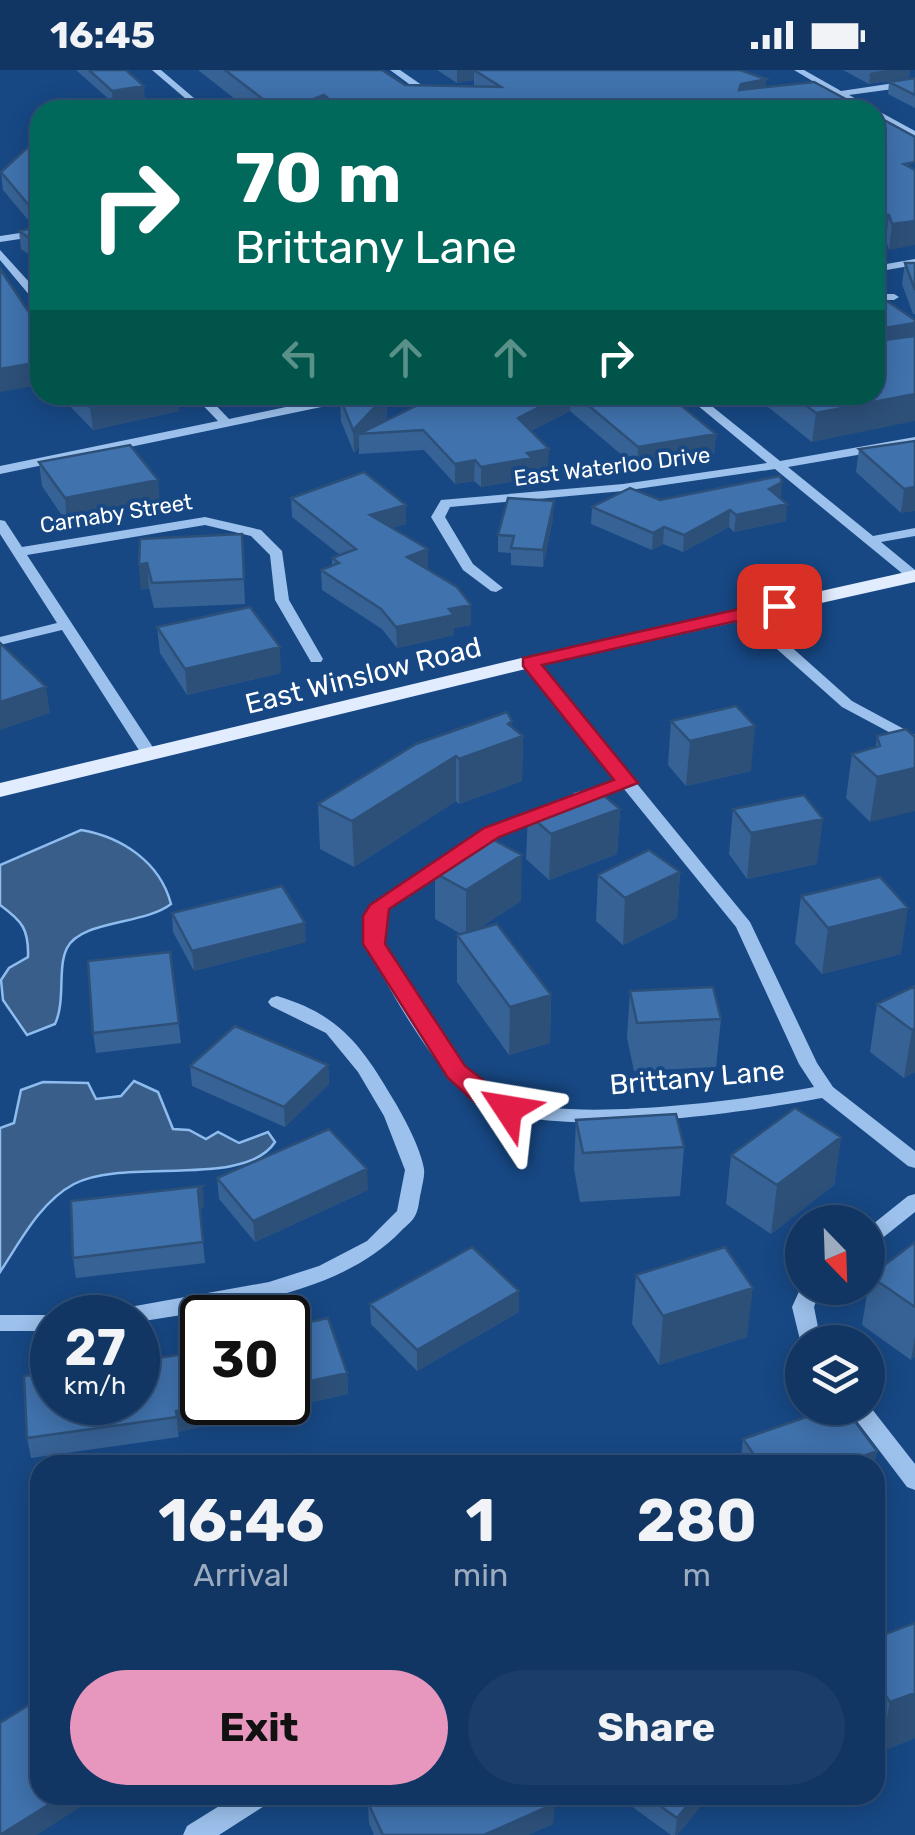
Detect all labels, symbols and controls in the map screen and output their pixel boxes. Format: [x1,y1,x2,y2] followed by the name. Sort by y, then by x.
[50,12,155,58] text: 16:45
[235,137,402,220] text: 70 m
[70,140,200,270] icon: right
[235,221,517,274] text: Brittany Lane
[273,330,328,385] icon: left
[378,330,433,385] icon: ahead
[483,330,538,385] icon: ahead
[588,330,643,385] icon: right
[512,441,712,492] street label: East Waterloo Drive
[38,488,195,539] street label: Carnaby Street
[737,564,822,649] pin
[752,579,807,634] icon: arrive
[242,630,485,721] street label: East Winslow Road
[608,1053,786,1102] street label: Brittany Lane
[456,1057,560,1161] position arrow
[785,1205,885,1305] north arrow
[785,1205,885,1425] map controls
[180,1295,310,1425] speed limit sign: 30
[64,1318,126,1378] text: 27
[785,1325,885,1425] button: layers
[64,1371,126,1400] text: km/h
[158,1485,325,1556] text: 16:46
[466,1485,495,1556] text: 1
[636,1485,757,1556] text: 280
[193,1556,289,1594] text: Arrival
[453,1556,508,1594] text: min
[682,1556,711,1594] text: m
[70,1670,448,1785] button: Exit
[468,1670,845,1785] button: Share

